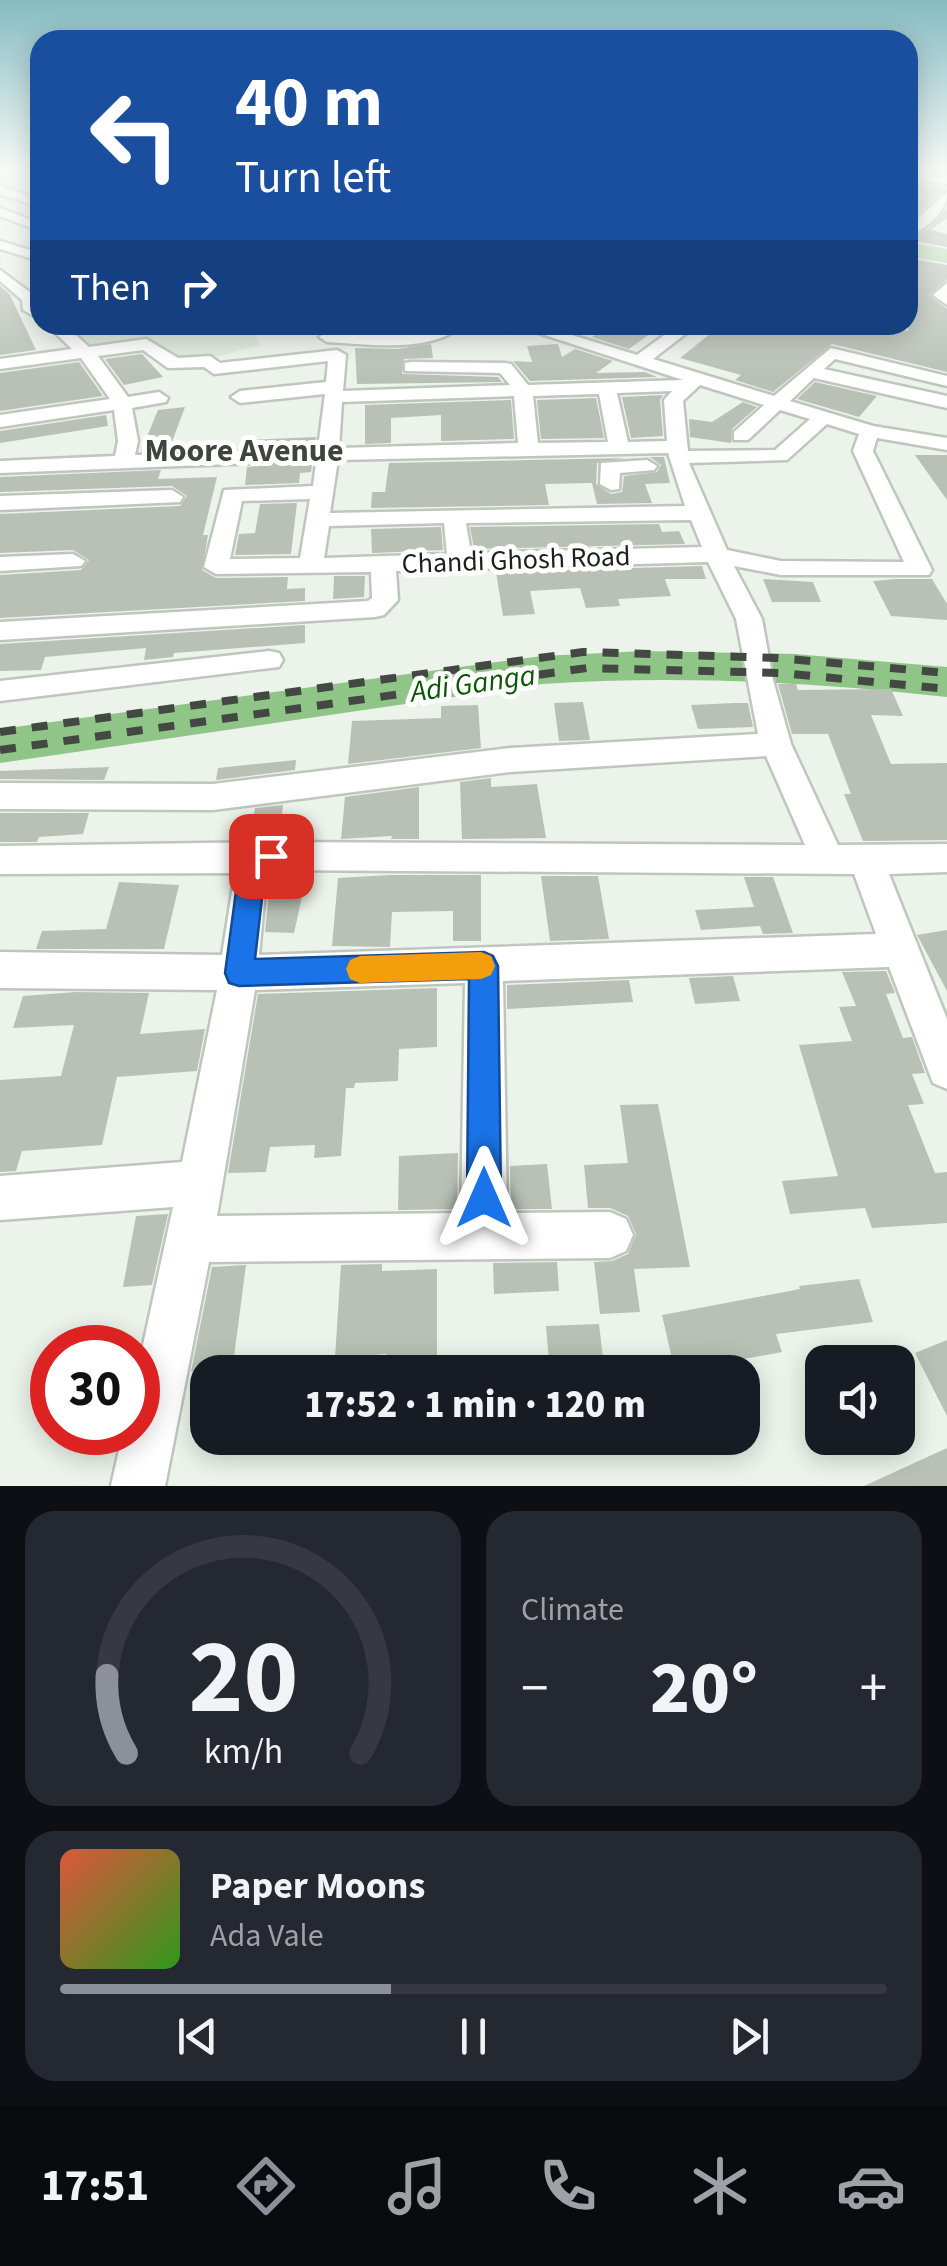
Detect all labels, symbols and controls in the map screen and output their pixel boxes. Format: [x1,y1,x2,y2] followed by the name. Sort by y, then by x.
[235,53,383,153] text: 40 m
[70,70,200,200] icon: left
[235,146,391,210] text: Turn left
[171,260,226,315] icon: right
[70,261,151,315] text: Then
[144,428,344,474] district label: Moore Avenue
[401,536,631,584] street label: Chandi Ghosh Road
[406,653,538,714] water label: Adi Ganga
[229,814,314,899] pin
[244,829,299,884] icon: arrive
[432,1146,536,1250] position arrow
[30,1325,160,1455] speed limit sign: 30
[805,1345,915,1455] map controls
[805,1345,915,1455] button: sound
[304,1378,646,1432] text: 17:52 · 1 min · 120 m
[521,1587,624,1633] text: Climate
[188,1605,298,1753] text: 20
[650,1635,758,1742] text: 20°
[521,1650,548,1728] text: −
[860,1650,887,1728] text: +
[203,1726,283,1777] text: km/h
[210,1859,425,1913] text: Paper Moons
[210,1913,324,1959] text: Ada Vale
[170,2009,225,2064] icon: previous
[446,2009,501,2064] icon: pause
[722,2009,777,2064] icon: next
[231,2151,301,2221] icon: directions
[382,2151,452,2221] icon: music
[533,2151,603,2221] icon: phone
[685,2151,755,2221] icon: climate
[836,2151,906,2221] icon: car
[41,2154,149,2218] text: 17:51

